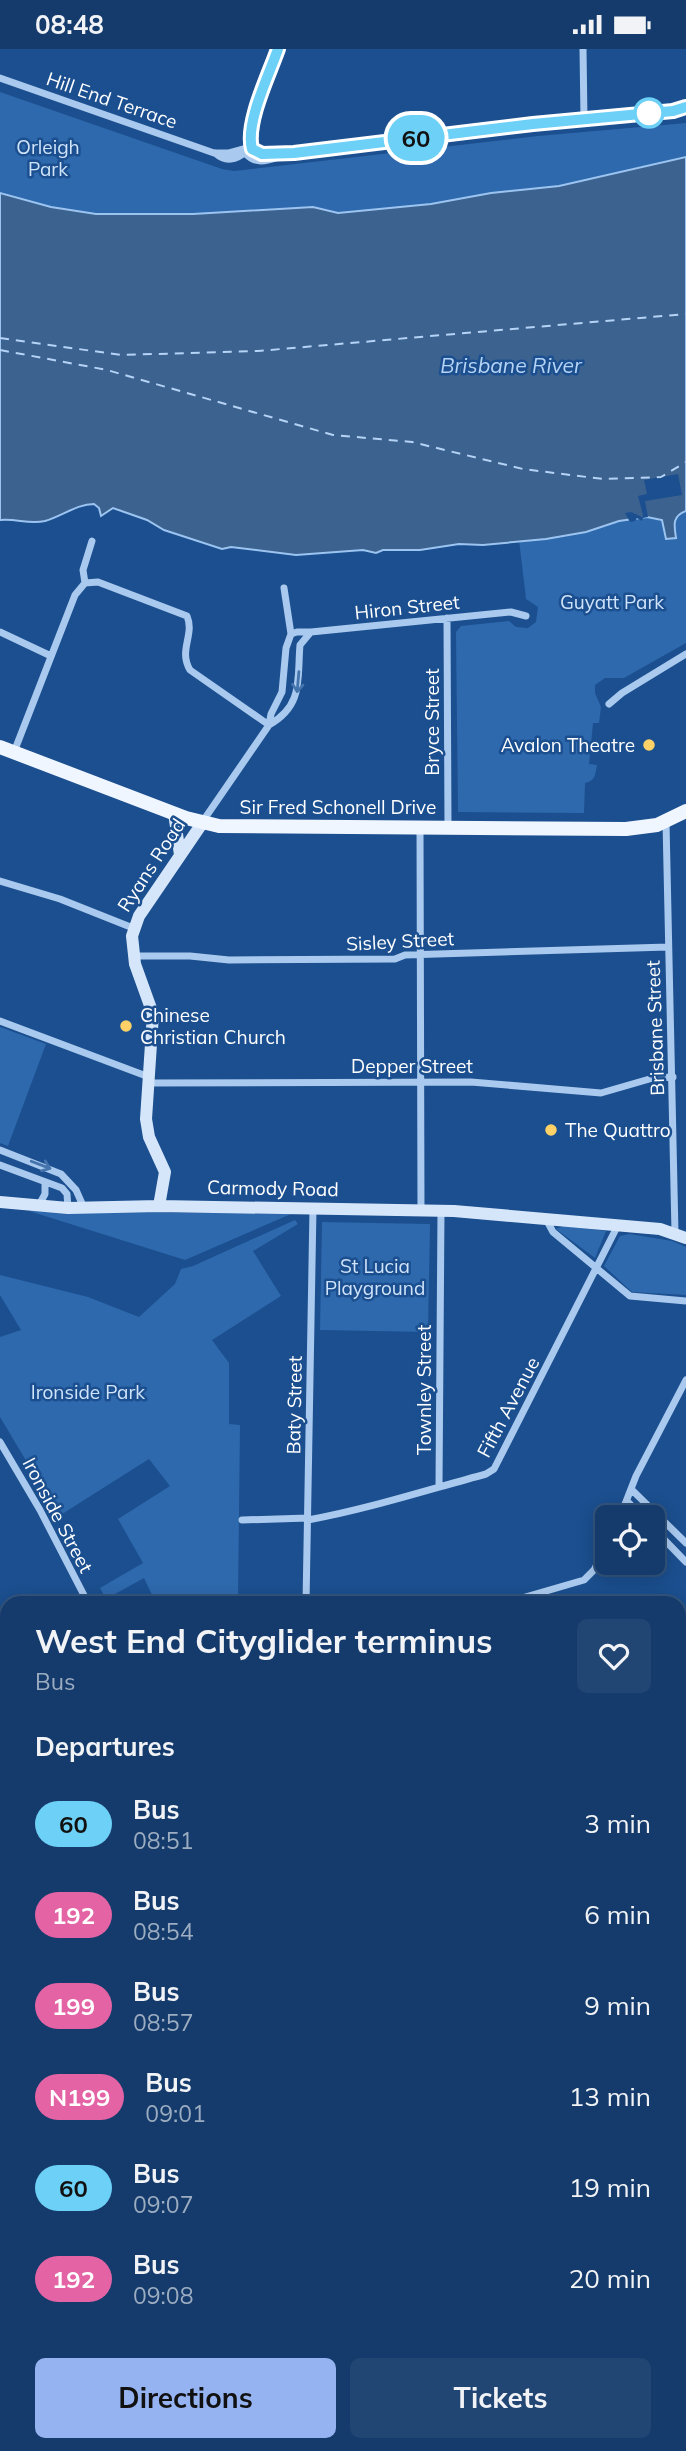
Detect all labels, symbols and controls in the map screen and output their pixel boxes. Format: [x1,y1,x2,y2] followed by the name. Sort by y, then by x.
[35,8,104,41] text: 08:48
[43,66,181,134] street label: Hill End Terrace
[634,98,664,128] unlabelled marker
[384,115,448,161] line badge: 60
[402,123,430,153] text: 60
[16,135,80,181] park label: Orleigh Park
[440,352,583,378] water label: Brisbane River
[353,590,461,624] street label: Hiron Street
[560,590,664,614] park label: Guyatt Park
[420,668,444,776] street label: Bryce Street
[291,670,304,693] one-way arrow
[501,733,635,757] place label: Avalon Theatre
[641,737,657,753] marker: Avalon Theatre
[240,795,436,819] street label: Sir Fred Schonell Drive
[112,814,190,916] street label: Ryans Road
[345,926,455,956] street label: Sisley Street
[641,960,669,1096] street label: Brisbane Street
[140,1003,286,1049] place label: Chinese Christian Church
[118,1018,134,1034] marker: Chinese Christian Church
[351,1054,473,1078] street label: Depper Street
[565,1118,671,1142] place label: The Quattro
[543,1122,559,1138] marker: The Quattro
[30,1160,52,1173] one-way arrow
[207,1175,339,1201] street label: Carmody Road
[325,1254,425,1300] park label: St Lucia Playground
[412,1324,436,1455] street label: Townley Street
[472,1353,544,1461] street label: Fifth Avenue
[281,1355,307,1455] street label: Baty Street
[31,1380,145,1404] park label: Ironside Park
[18,1453,99,1577] street label: Ironside Street
[595,1505,665,1575] map controls
[595,1505,665,1575] button: locate
[577,1619,651,1693] button: heart
[35,1620,493,1661] text: West End Cityglider terminus
[35,1667,75,1696] text: Bus
[35,1730,175,1763] text: Departures
[133,1793,179,1826] text: Bus
[584,1807,651,1840] text: 3 min
[59,1809,88,1839] text: 60
[133,1826,193,1855] text: 08:51
[133,1884,179,1917] text: Bus
[584,1898,651,1931] text: 6 min
[52,1900,95,1930] text: 192
[133,1917,193,1946] text: 08:54
[133,1975,179,2008] text: Bus
[584,1989,651,2022] text: 9 min
[52,1991,95,2021] text: 199
[133,2008,193,2037] text: 08:57
[145,2066,192,2099] text: Bus
[569,2080,651,2113] text: 13 min
[49,2082,110,2112] text: N199
[145,2099,206,2128] text: 09:01
[133,2157,179,2190] text: Bus
[569,2171,651,2204] text: 19 min
[59,2173,88,2203] text: 60
[133,2190,193,2219] text: 09:07
[133,2248,179,2281] text: Bus
[569,2262,651,2295] text: 20 min
[52,2264,95,2294] text: 192
[133,2281,193,2310] text: 09:08
[35,2358,336,2438] button: Directions
[350,2358,651,2438] button: Tickets

